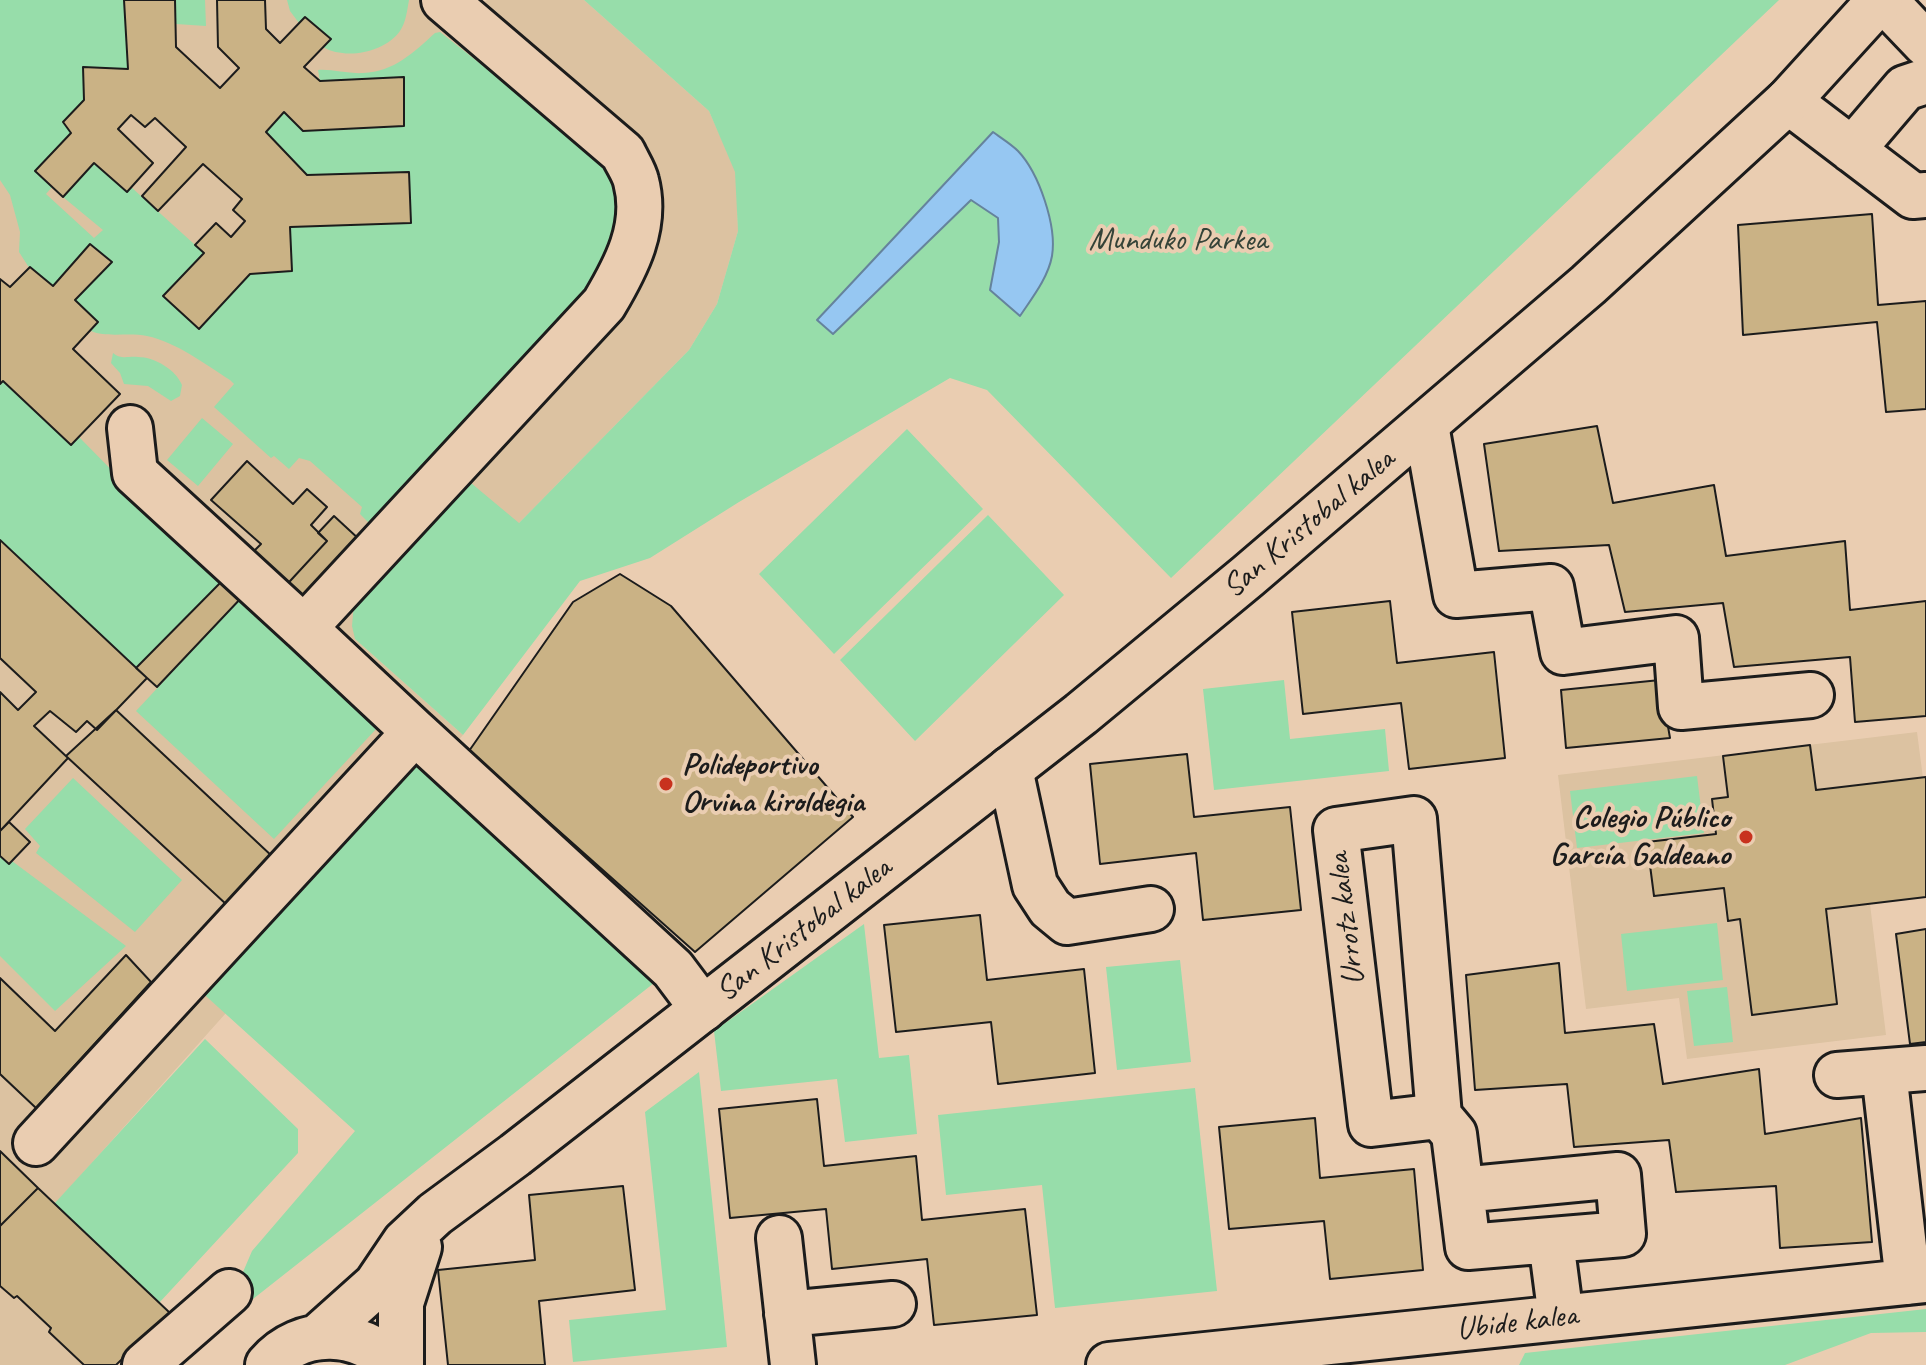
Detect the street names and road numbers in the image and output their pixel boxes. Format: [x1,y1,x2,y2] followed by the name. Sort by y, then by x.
[1215,441,1403,607] street label: San Kristobal kalea
[708,849,900,1011] street label: San Kristobal kalea
[1320,851,1374,987] street label: Urrotz kalea
[1454,1297,1580,1349] street label: Ubide kalea

